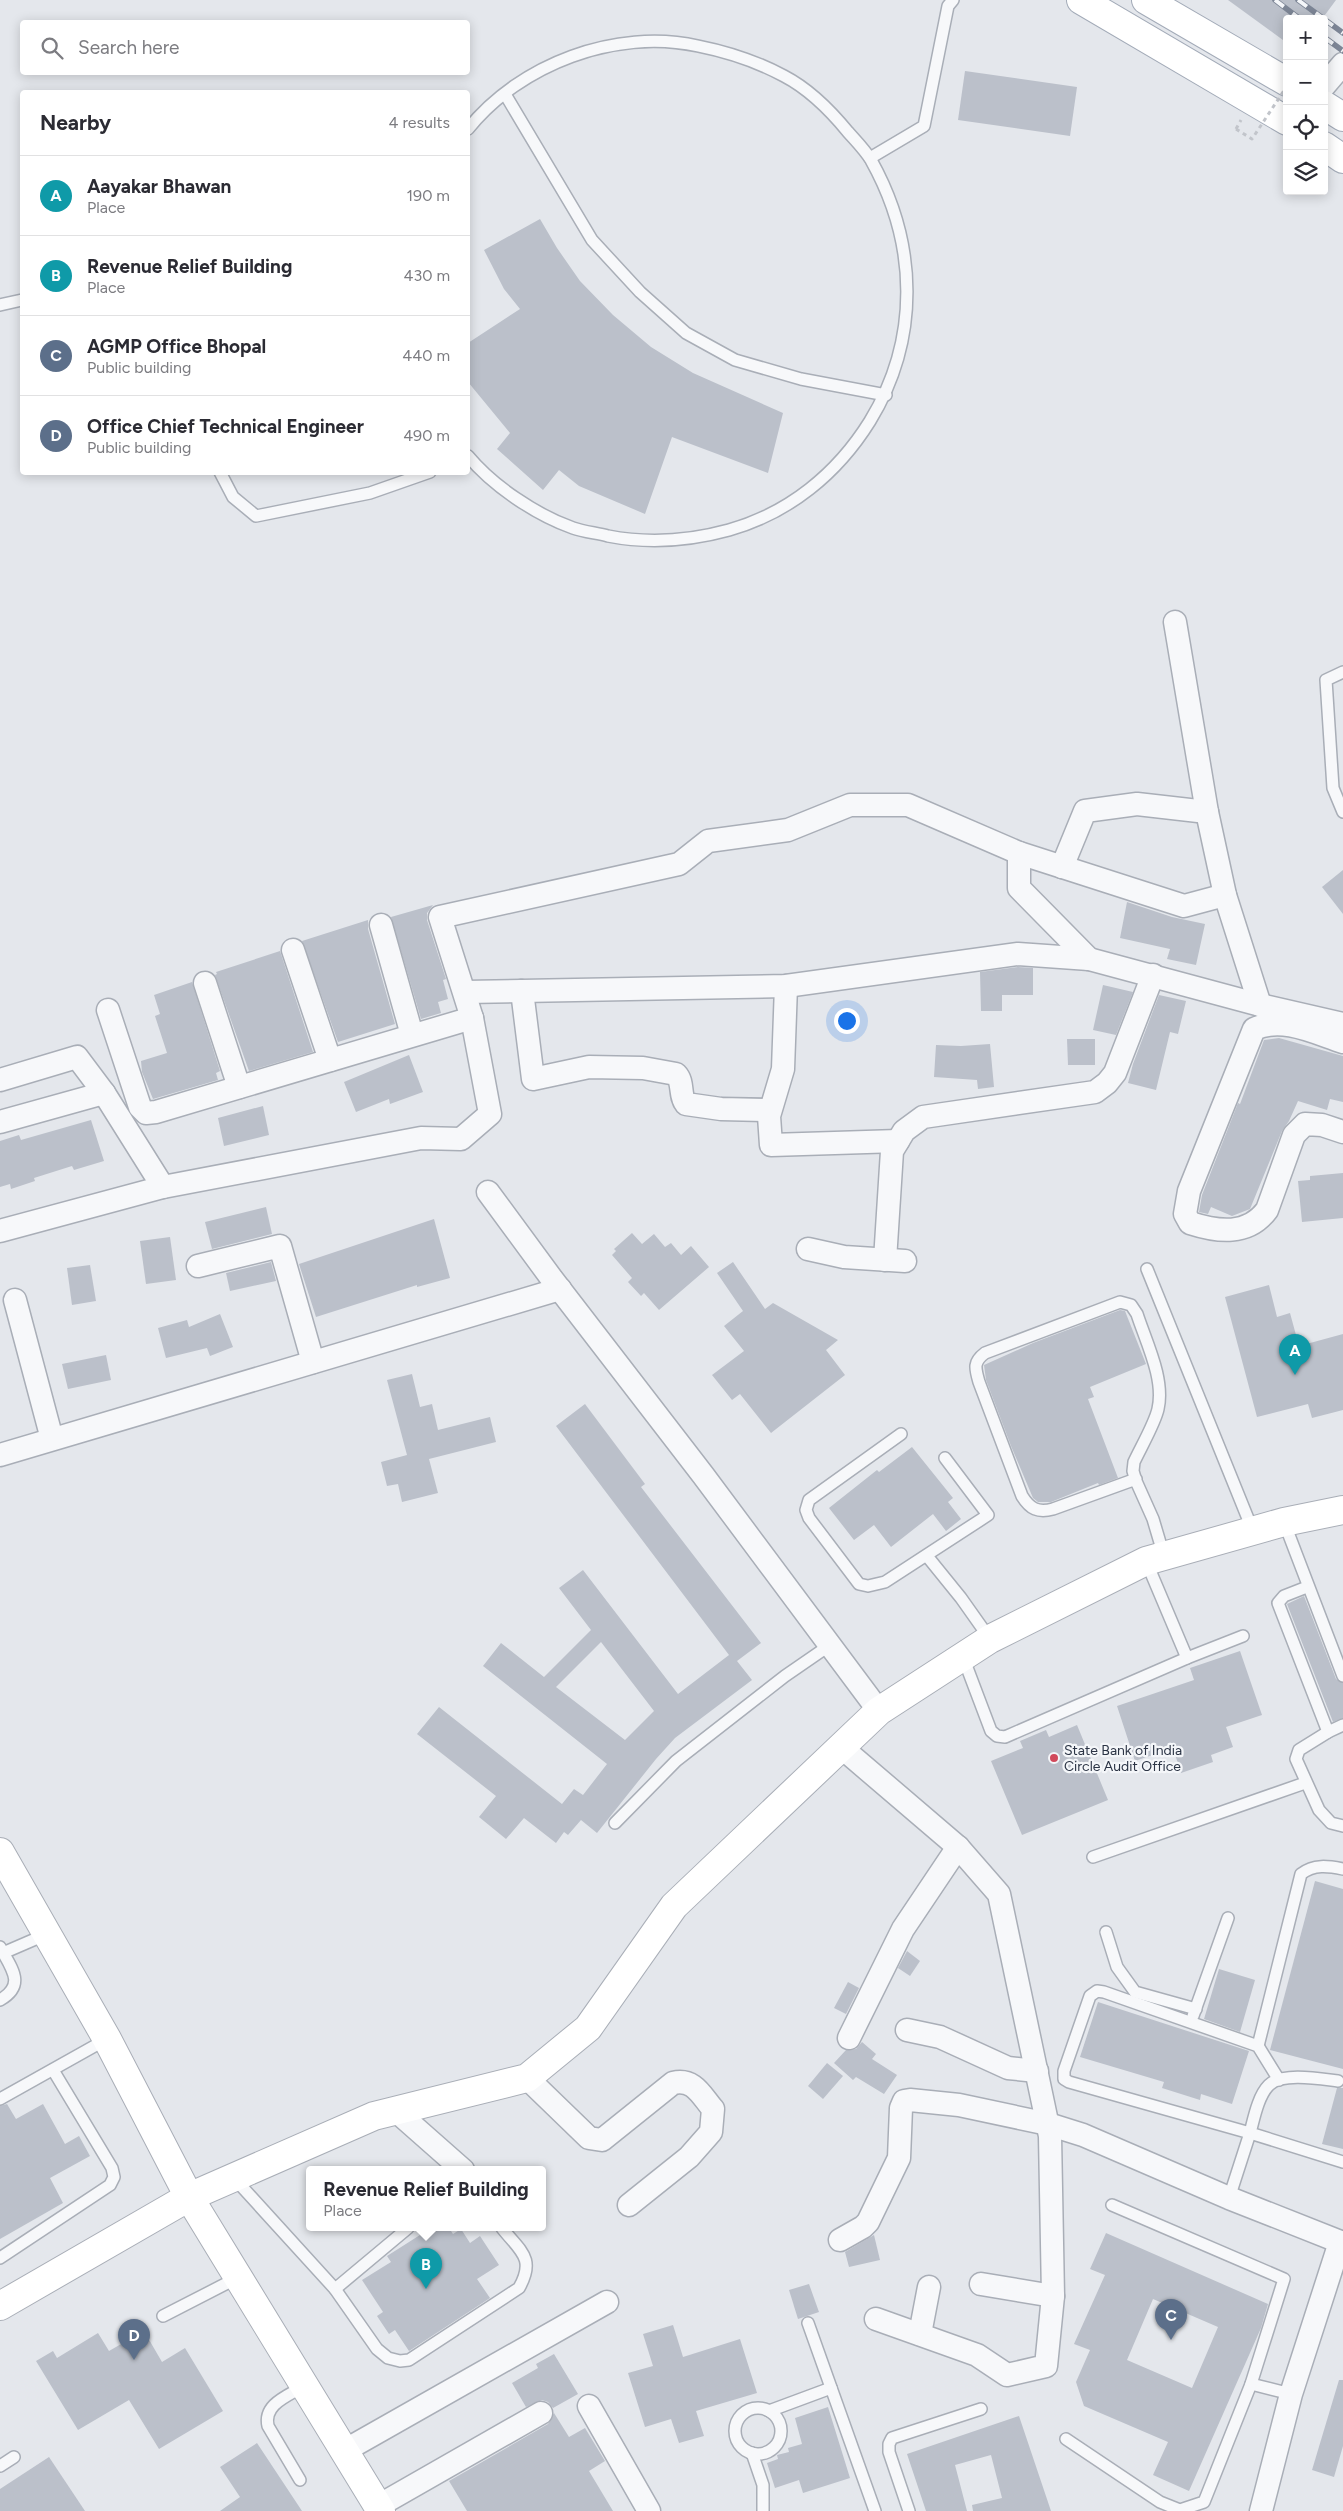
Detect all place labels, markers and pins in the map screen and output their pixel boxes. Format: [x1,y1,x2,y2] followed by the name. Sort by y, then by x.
[1279,1334,1311,1375] pin: A
[1064,1742,1182,1775] place label: State Bank of India Circle Audit Office
[1048,1752,1060,1764] marker: State Bank of India Circle Audit Office
[410,2248,442,2289] pin: B
[1155,2299,1187,2340] pin: C
[118,2319,150,2360] pin: D

